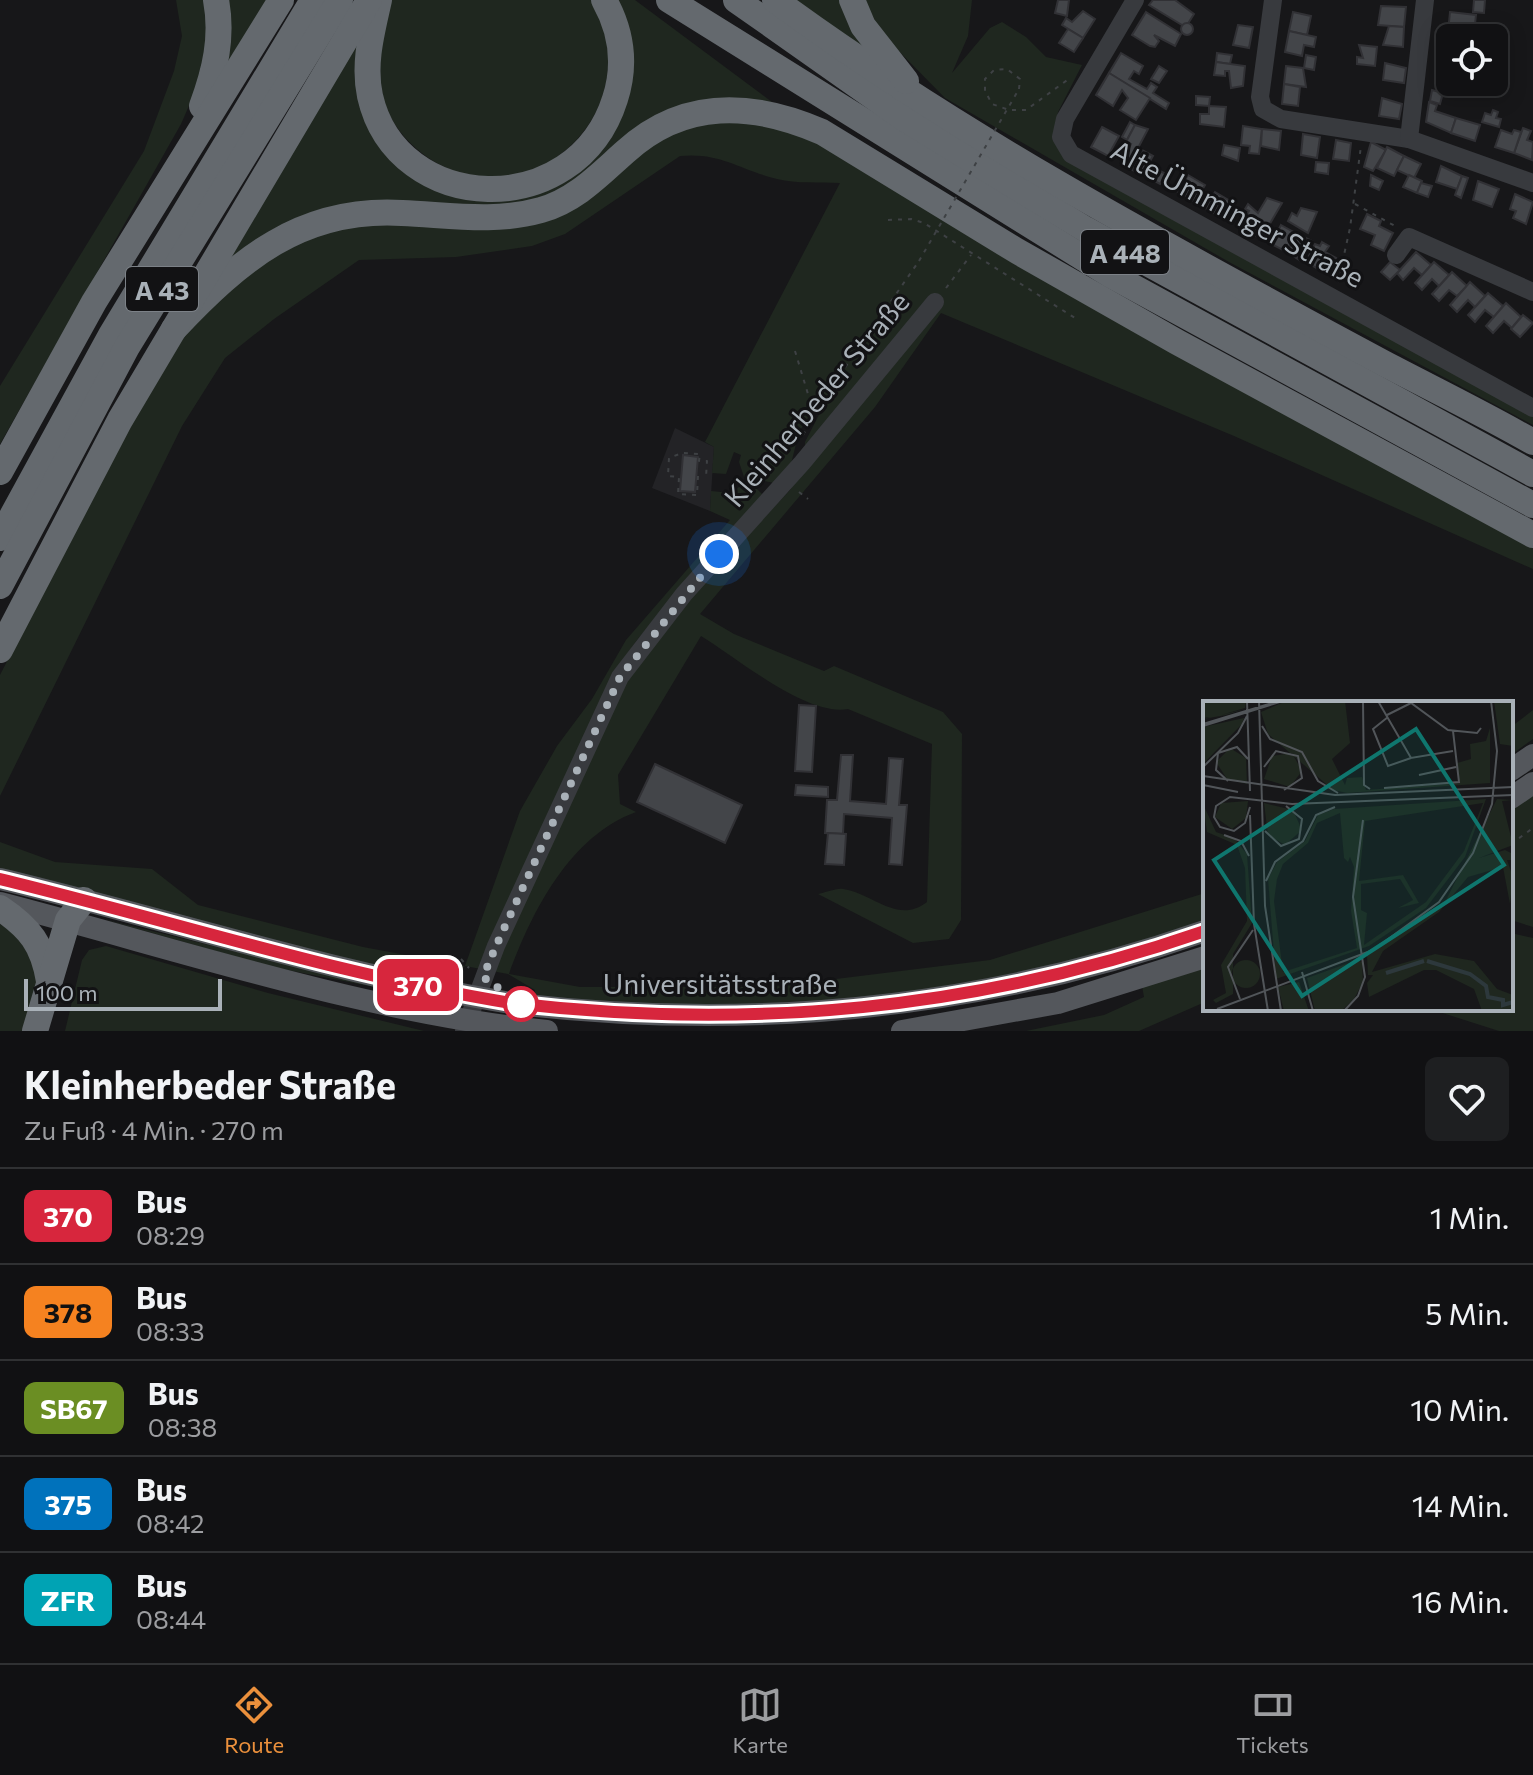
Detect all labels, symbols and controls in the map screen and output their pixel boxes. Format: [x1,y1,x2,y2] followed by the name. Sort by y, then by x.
[1436,24,1508,96] map controls
[1436,24,1508,96] button: locate
[1106,132,1370,294] street label: Alte Ümminger Straße
[1081,230,1169,274] road number: A 448
[126,267,198,311] road number: A 43
[716,285,916,513] street label: Kleinherbeder Straße
[699,534,739,574] your location
[1203,701,1513,1011] inset map
[372,959,464,1011] line badge: 370
[603,966,837,1000] street label: Universitätsstraße
[393,968,443,1002] text: 370
[24,975,222,1011] scale bar
[36,979,98,1006] text: 100 m
[504,987,538,1021] unlabelled marker
[1425,1057,1509,1141] button: heart
[24,1060,396,1107] text: Kleinherbeder Straße
[24,1114,284,1145] text: Zu Fuß · 4 Min. · 270 m
[136,1182,187,1219] text: Bus
[1430,1198,1509,1235] text: 1 Min.
[43,1199,93,1233] text: 370
[136,1219,205,1250] text: 08:29
[136,1278,187,1315] text: Bus
[1425,1294,1509,1331] text: 5 Min.
[44,1295,92,1329] text: 378
[136,1315,204,1346] text: 08:33
[148,1374,199,1411] text: Bus
[1410,1390,1509,1427] text: 10 Min.
[40,1391,108,1425] text: SB67
[148,1411,217,1442] text: 08:38
[136,1470,187,1507] text: Bus
[1412,1486,1509,1523] text: 14 Min.
[44,1487,92,1521] text: 375
[136,1507,205,1538] text: 08:42
[136,1566,187,1603] text: Bus
[1412,1582,1509,1619] text: 16 Min.
[41,1583,95,1617] text: ZFR
[136,1603,206,1634] text: 08:44
[224,1683,284,1758] tab: Route
[732,1683,788,1758] tab: Karte
[1236,1683,1309,1758] tab: Tickets

